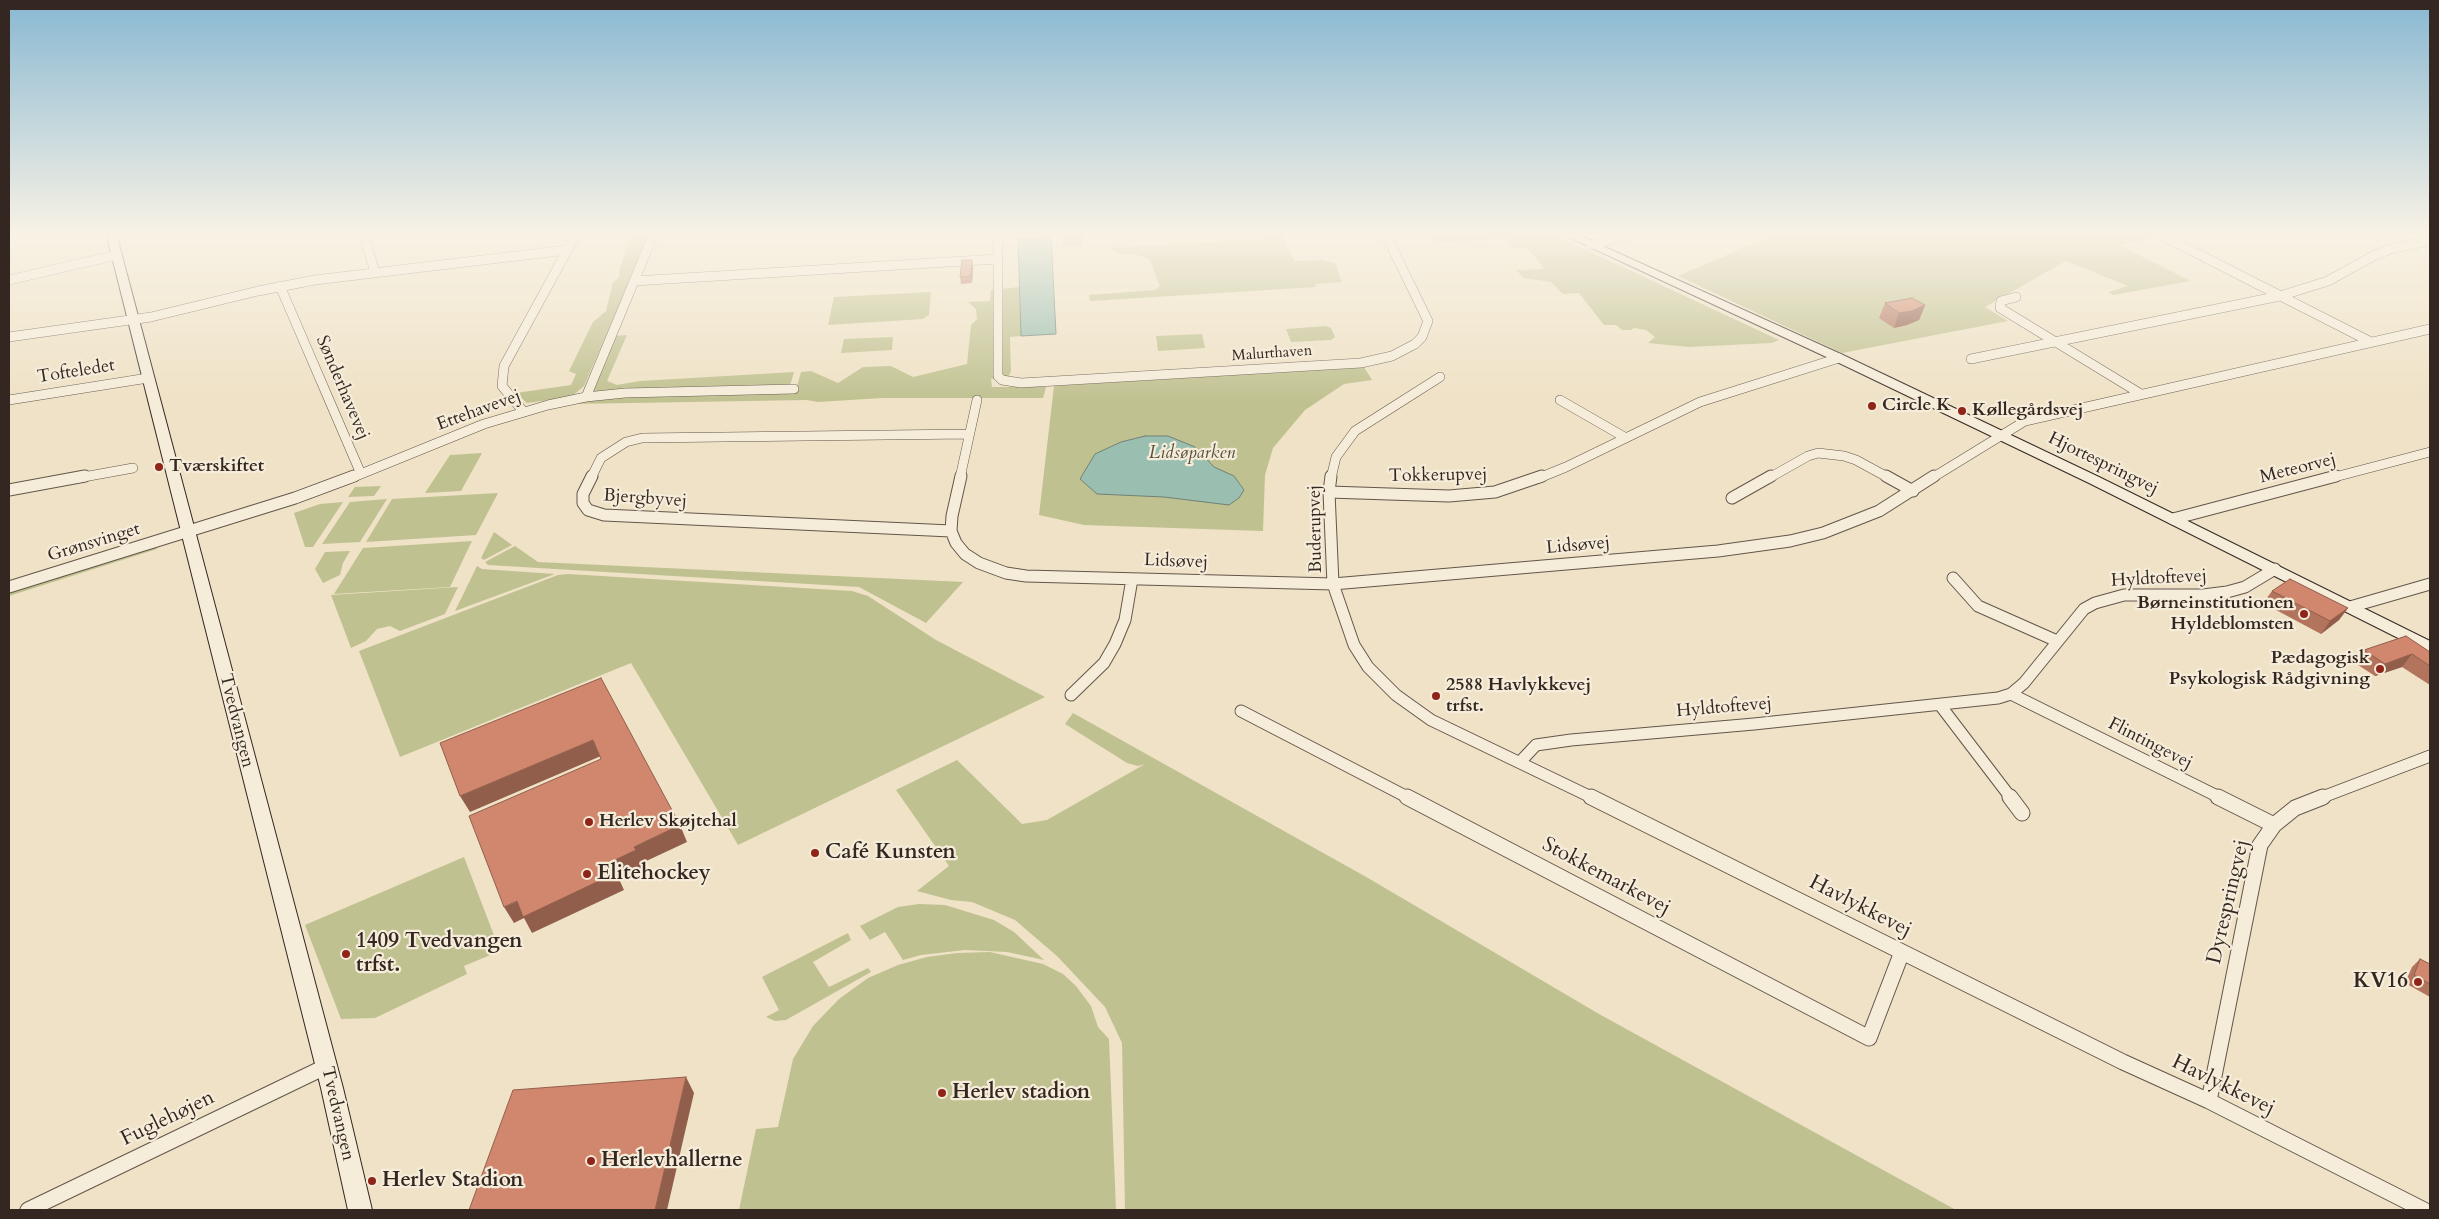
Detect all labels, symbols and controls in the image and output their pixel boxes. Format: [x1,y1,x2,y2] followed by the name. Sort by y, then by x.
[310,333,374,443] street label: Sønderhavevej
[1231,342,1313,366] street label: Malurthaven
[36,355,116,389] street label: Tofteledet
[434,386,524,436] street label: Ettehavevej
[1882,395,1951,417] place label: Circle K
[1866,400,1878,412] marker: Circle K
[1972,400,2083,422] place label: Køllegårdsvej
[1956,405,1968,417] marker: Køllegårdsvej
[2044,428,2162,500] street label: Hjortespringvej
[1149,443,1235,465] park label: Lidsøparken
[2258,449,2338,489] street label: Meteorvej
[169,456,264,478] place label: Tværskiftet
[153,461,165,473] marker: Tværskiftet
[1388,464,1488,488] street label: Tokkerupvej
[603,485,687,513] street label: Bjergbyvej
[1304,485,1328,573] street label: Buderupvej
[45,519,143,567] street label: Grønsvinget
[1545,532,1611,560] street label: Lidsøvej
[1144,550,1208,574] street label: Lidsøvej
[2111,566,2207,592] street label: Hyldtoftevej
[2137,593,2294,636] place label: Børneinstitutionen Hyldeblomsten
[2298,608,2310,620] marker: Børneinstitutionen Hyldeblomsten
[2169,648,2370,691] place label: Pædagogisk Psykologisk Rådgivning
[2374,663,2386,675] marker: Pædagogisk Psykologisk Rådgivning
[214,672,258,770] street label: Tvedvangen
[1446,675,1591,718] place label: 2588 Havlykkevej trfst.
[1430,690,1442,702] marker: 2588 Havlykkevej trfst.
[1675,693,1773,723] street label: Hyldtoftevej
[2104,714,2196,774] street label: Flintingevej
[599,811,737,833] place label: Herlev Skøjtehal
[583,816,595,828] marker: Herlev Skøjtehal
[1537,833,1675,921] street label: Stokkemarkevej
[2202,837,2256,967] street label: Dyrespringvej
[825,840,956,866] place label: Café Kunsten
[809,847,821,859] marker: Café Kunsten
[597,861,711,887] place label: Elitehockey
[581,868,593,880] marker: Elitehockey
[1804,870,1916,944] street label: Havlykkevej
[356,929,523,979] place label: 1409 Tvedvangen trfst.
[340,948,352,960] marker: 1409 Tvedvangen trfst.
[2353,969,2408,995] place label: KV16
[2412,976,2424,988] marker: KV16
[2167,1050,2279,1122] street label: Havlykkevej
[316,1065,358,1163] street label: Tvedvangen
[952,1080,1090,1106] place label: Herlev stadion
[117,1086,219,1152] street label: Fuglehøjen
[936,1087,948,1099] marker: Herlev stadion
[601,1148,743,1174] place label: Herlevhallerne
[585,1155,597,1167] marker: Herlevhallerne
[382,1168,524,1194] place label: Herlev Stadion
[366,1175,378,1187] marker: Herlev Stadion

